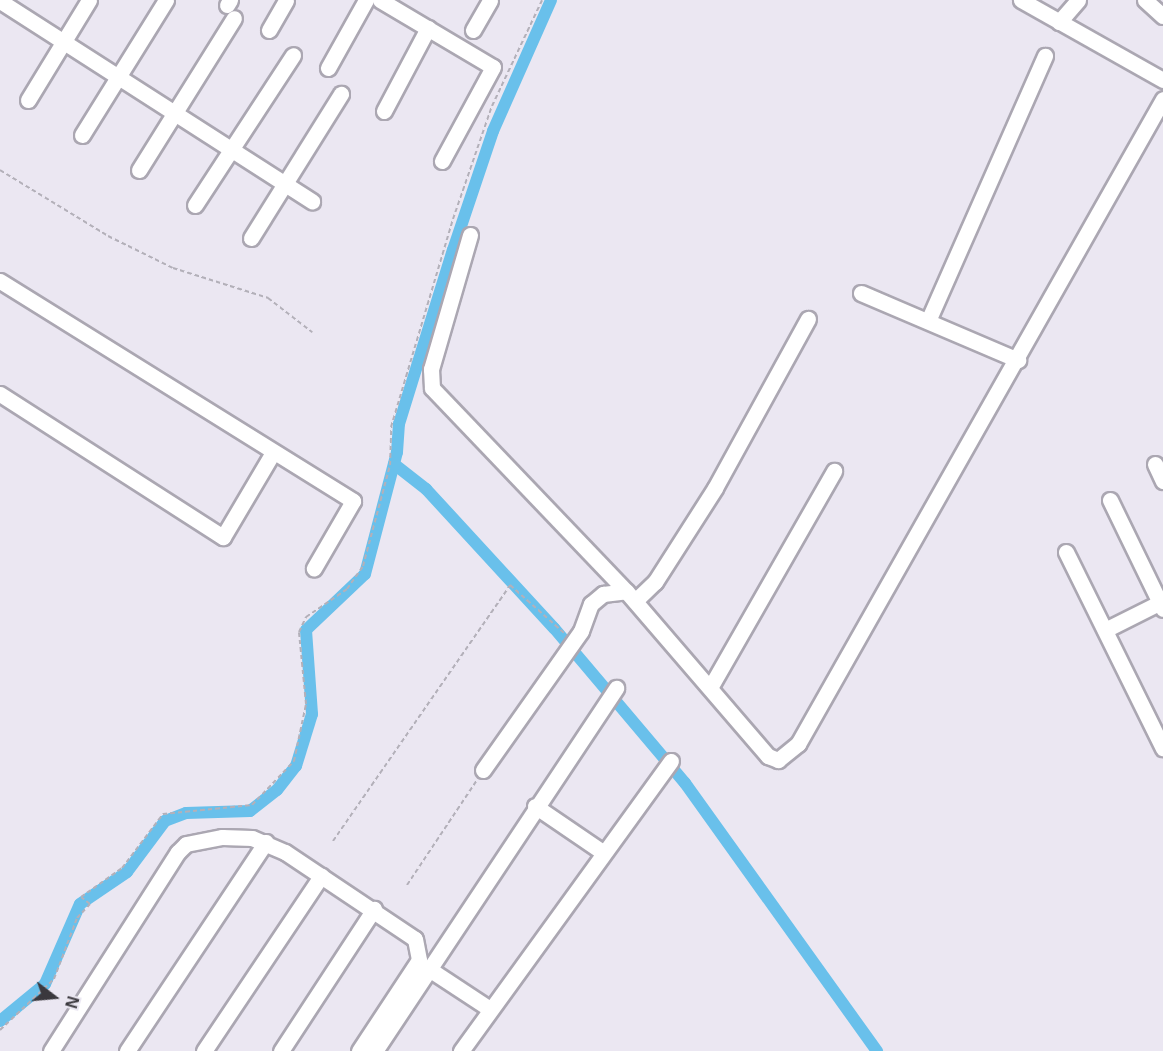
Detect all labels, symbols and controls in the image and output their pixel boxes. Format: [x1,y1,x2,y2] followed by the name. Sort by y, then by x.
[24,967,84,1027] north arrow
[62,994,82,1010] text: N

